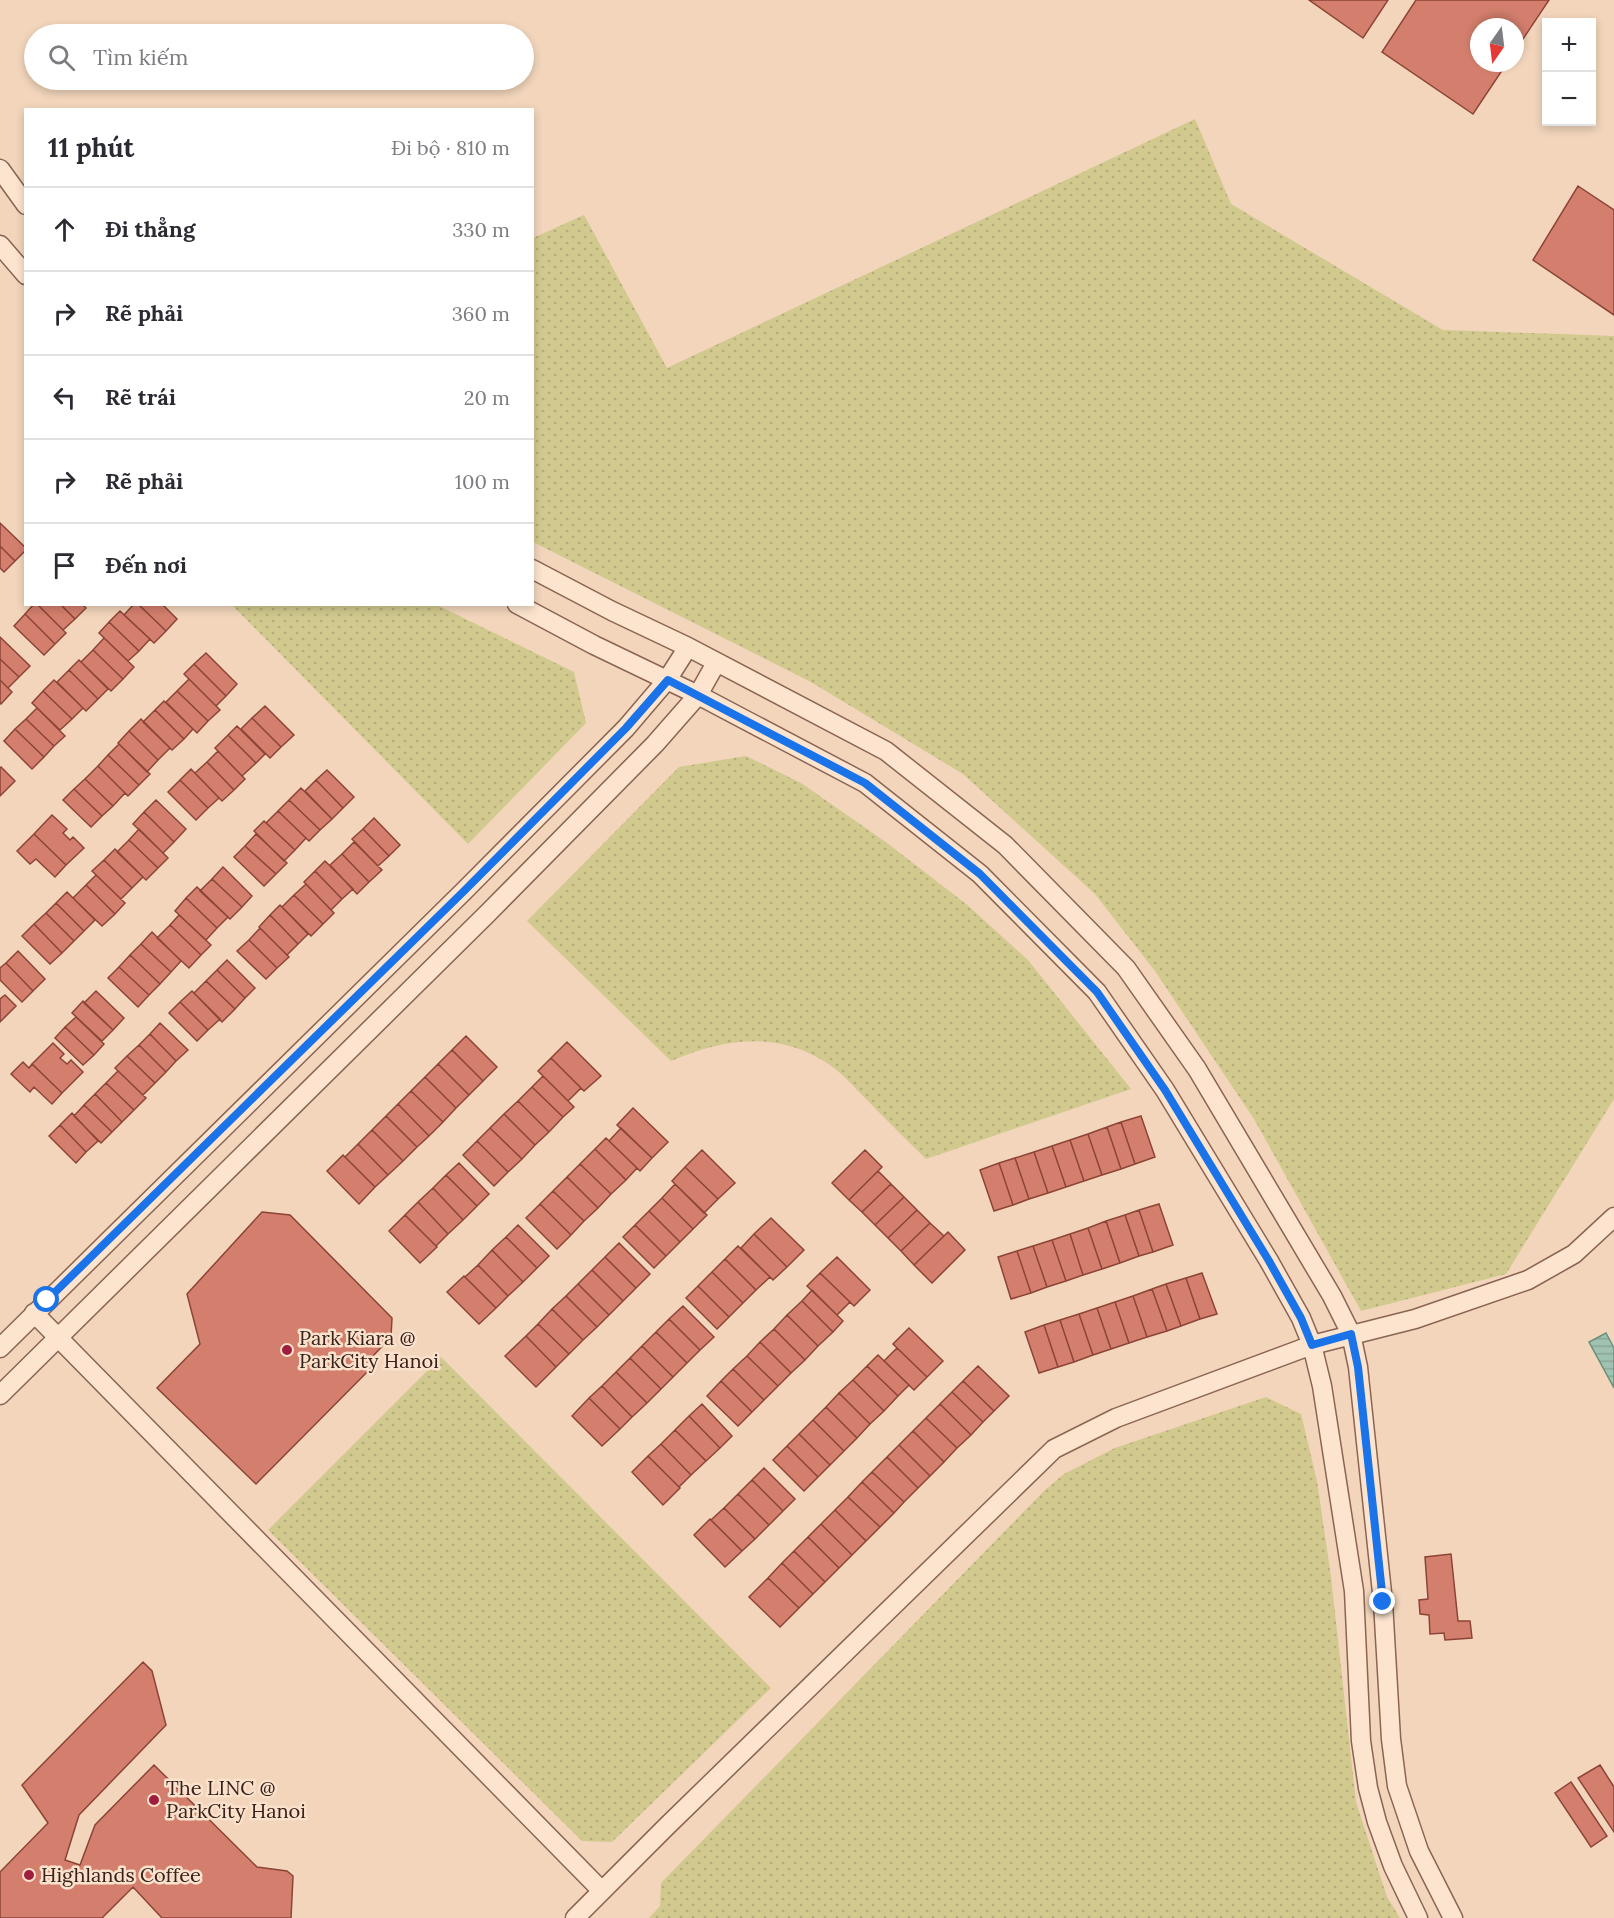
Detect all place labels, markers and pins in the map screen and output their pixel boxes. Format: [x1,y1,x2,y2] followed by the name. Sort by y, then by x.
[299,1325,439,1373] place label: Park Kiara @ ParkCity Hanoi
[280,1343,294,1357] marker: Park Kiara @ ParkCity Hanoi
[166,1775,306,1823] place label: The LINC @ ParkCity Hanoi
[147,1793,161,1807] marker: The LINC @ ParkCity Hanoi
[41,1862,201,1887] place label: Highlands Coffee
[22,1868,36,1882] marker: Highlands Coffee

